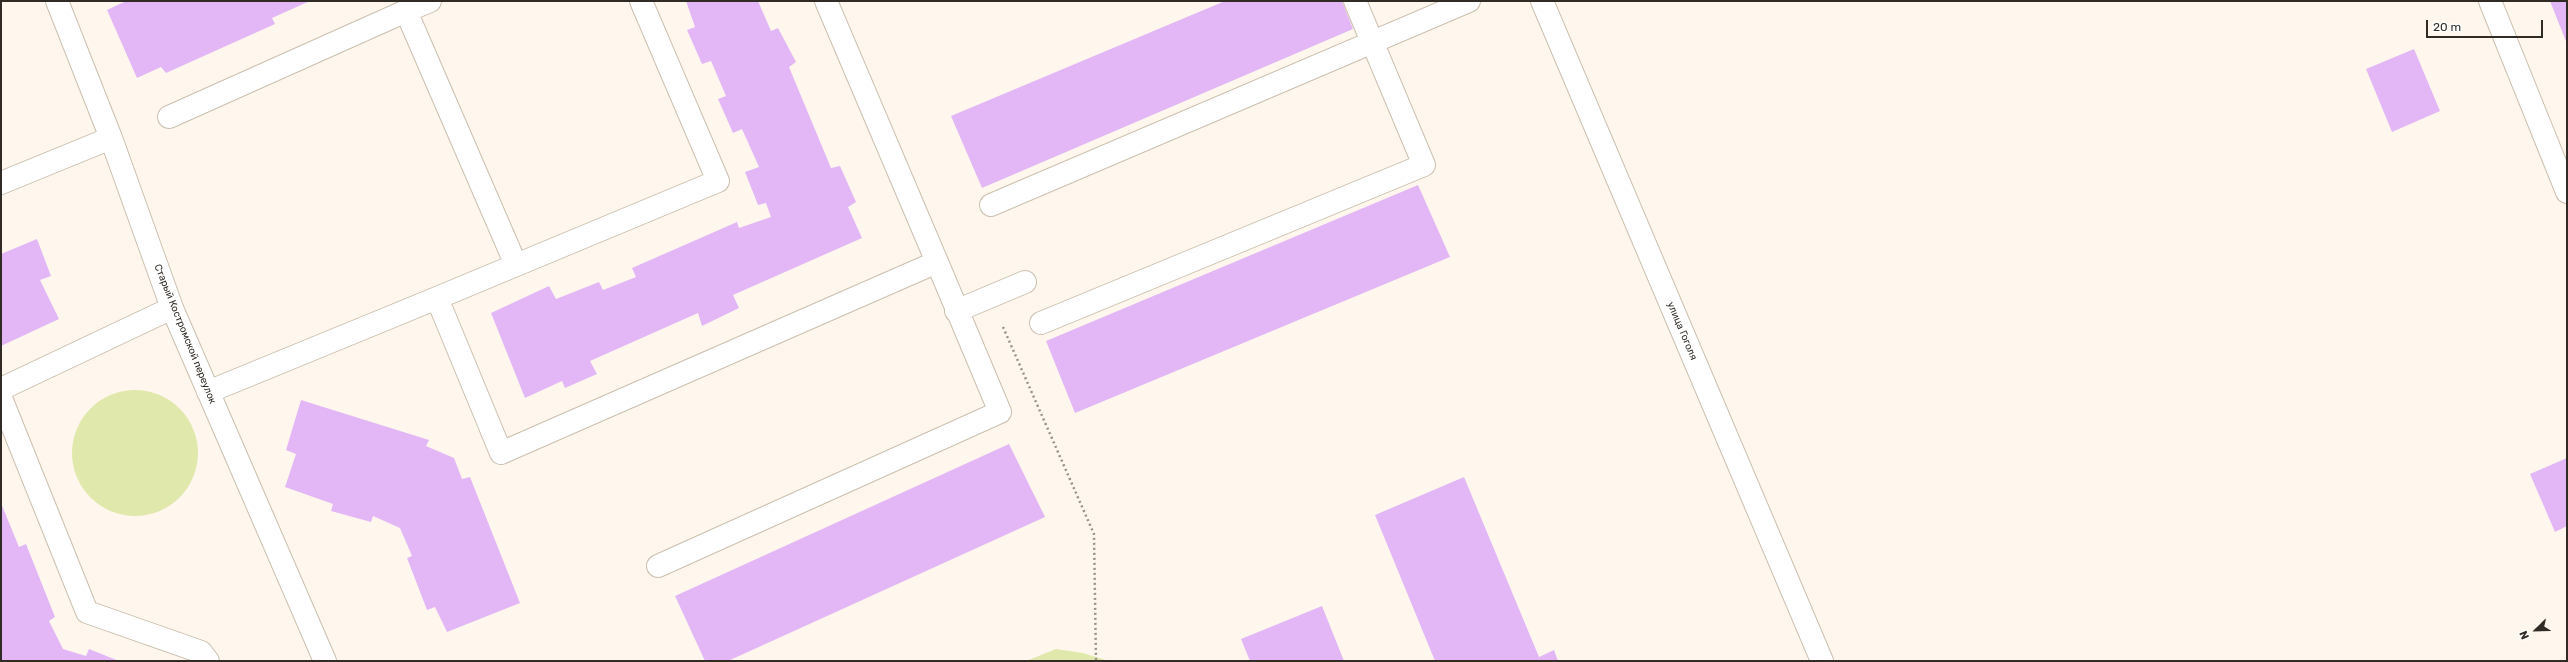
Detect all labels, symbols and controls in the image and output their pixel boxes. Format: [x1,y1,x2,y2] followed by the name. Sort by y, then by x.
[2428,12,2545,38] scale bar
[2433,20,2461,34] text: 20 m
[151,262,219,406] street label: Старый Костромской переулок
[1664,300,1700,362] street label: улица Гоголя
[2516,610,2556,650] north arrow
[2517,629,2532,641] text: N

